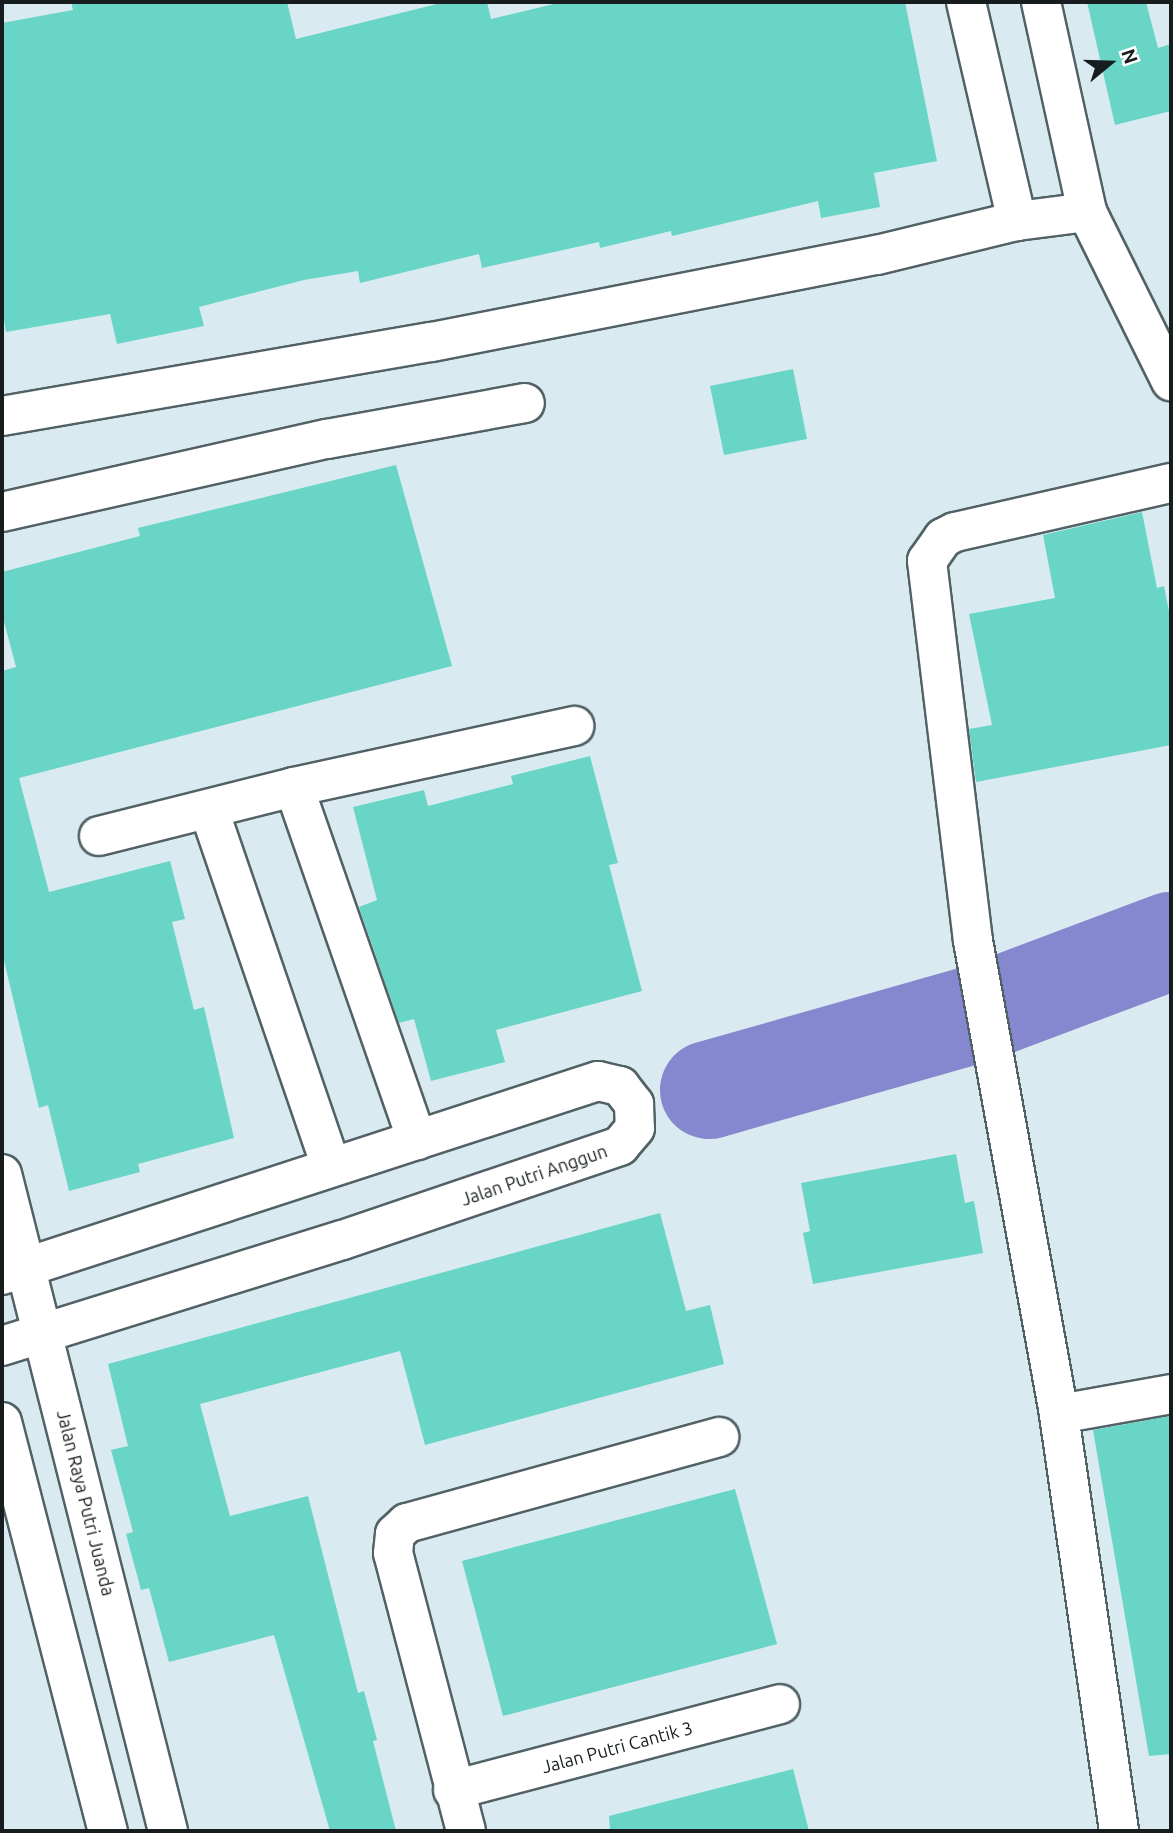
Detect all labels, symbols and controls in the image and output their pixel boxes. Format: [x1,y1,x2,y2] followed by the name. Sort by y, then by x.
[1075,28,1145,98] north arrow
[1117,46,1143,66] text: N
[458,1140,610,1210] street label: Jalan Putri Anggun
[52,1408,120,1598] street label: Jalan Raya Putri Juanda
[539,1716,695,1778] street label: Jalan Putri Cantik 3

